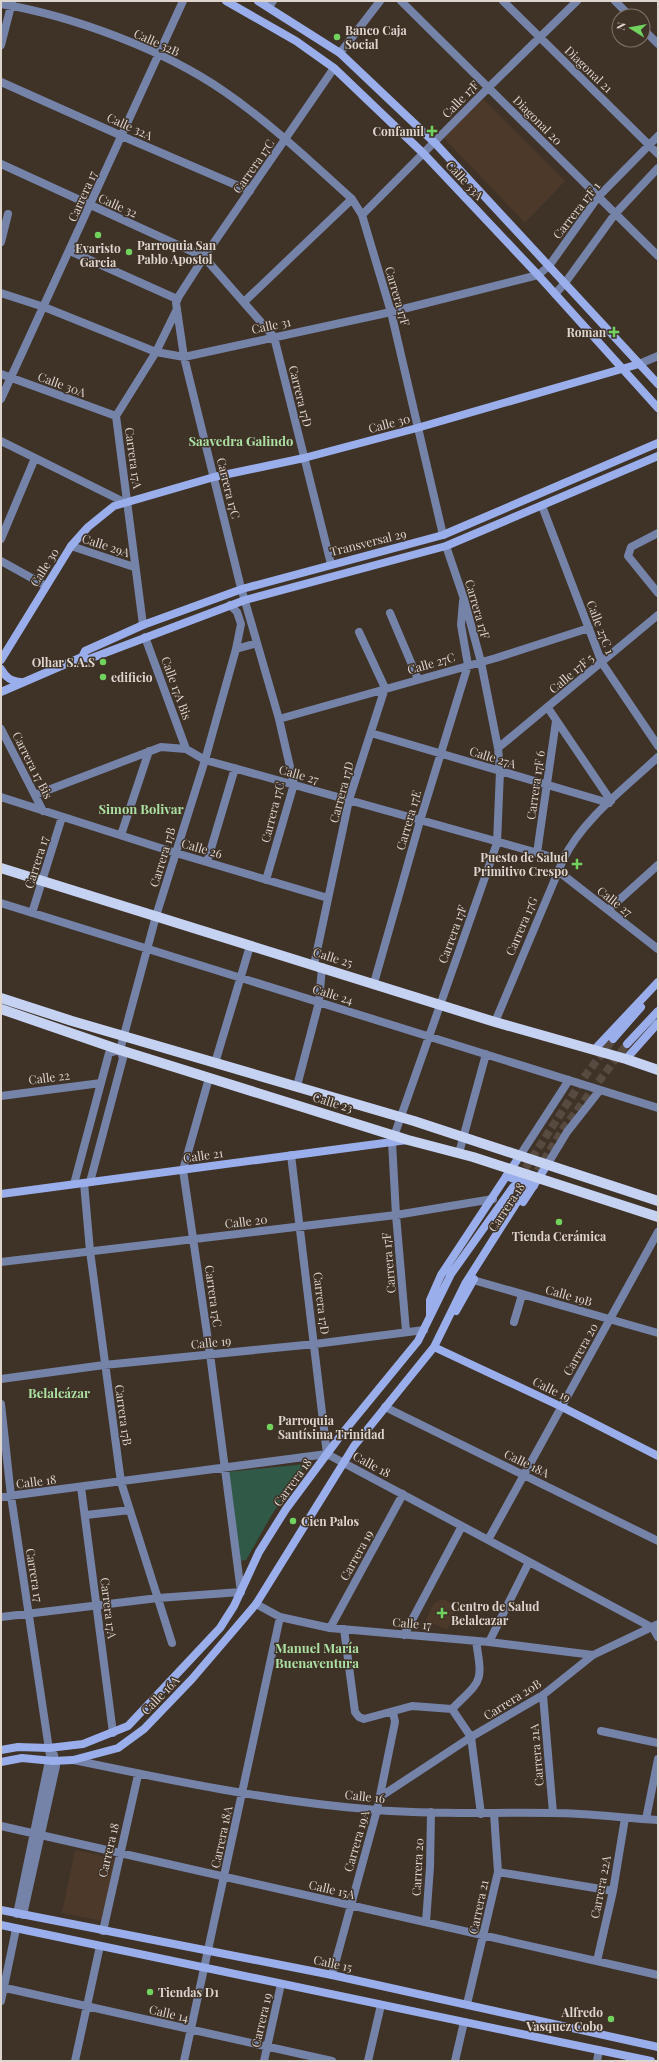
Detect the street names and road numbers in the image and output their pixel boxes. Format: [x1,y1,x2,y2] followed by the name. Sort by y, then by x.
[132,25,182,59] street label: Calle 32B
[562,42,617,96] street label: Diagonal 21
[438,77,482,121] street label: Calle 17F
[510,92,566,148] street label: Diagonal 20
[104,109,156,143] street label: Calle 32A
[229,136,277,196] street label: Carrera 17C
[443,157,488,203] street label: Calle 33A
[64,168,100,224] street label: Carrera 17
[549,178,604,242] street label: Carrera 17F 1
[96,189,140,221] street label: Calle 32
[382,264,414,328] street label: Carrera 17F
[250,313,293,337] street label: Calle 31
[286,364,316,429] street label: Carrera 17D
[36,368,89,400] street label: Calle 30A
[366,410,412,436] street label: Calle 30
[122,426,146,490] street label: Carrera 17A
[214,456,244,520] street label: Carrera 17C
[328,525,408,559] street label: Transversal 29
[80,530,132,560] street label: Calle 29A
[26,545,62,589] street label: Calle 30
[462,577,494,641] street label: Carrera 17F
[583,598,619,657] street label: Calle 27C 1
[405,649,457,677] street label: Calle 27C
[545,650,597,696] street label: Calle 17F 5
[158,654,196,722] street label: Calle 17A Bis
[9,729,57,801] street label: Carrera 17 Bis
[468,742,519,772] street label: Calle 27A
[522,749,548,821] street label: Carrera 17F 6
[325,759,357,824] street label: Carrera 17D
[277,761,321,787] street label: Calle 27
[257,780,287,844] street label: Carrera 17C
[392,788,424,852] street label: Carrera 17E
[145,825,179,889] street label: Carrera 17B
[20,834,52,890] street label: Carrera 17
[180,835,224,861] street label: Calle 26
[594,882,636,920] street label: Calle 27
[501,894,541,958] street label: Carrera 17G
[434,902,470,965] street label: Carrera 17F
[311,943,355,971] street label: Calle 25
[311,980,355,1008] street label: Calle 24
[27,1066,71,1087] street label: Calle 22
[311,1088,355,1116] street label: Calle 23
[182,1144,225,1166] street label: Calle 21
[484,1179,528,1235] street label: Carrera 18
[224,1210,268,1232] street label: Calle 20
[377,1232,399,1294] street label: Carrera 17F
[202,1264,226,1328] street label: Carrera 17C
[310,1271,334,1336] street label: Carrera 17D
[544,1281,594,1309] street label: Calle 19B
[559,1320,601,1378] street label: Carrera 20
[190,1332,232,1352] street label: Calle 19
[530,1373,574,1405] street label: Calle 19
[112,1383,136,1447] street label: Carrera 17B
[502,1445,553,1481] street label: Calle 18A
[350,1447,394,1481] street label: Calle 18
[269,1455,315,1509] street label: Carrera 18
[15,1471,57,1491] street label: Calle 18
[336,1527,376,1583] street label: Carrera 19
[23,1547,47,1603] street label: Carrera 17
[97,1576,121,1640] street label: Carrera 17A
[392,1613,432,1633] street label: Calle 17
[137,1672,183,1718] street label: Calle 16A
[480,1675,544,1723] street label: Carrera 20B
[525,1723,547,1787] street label: Carrera 21A
[344,1786,386,1806] street label: Calle 16
[207,1804,235,1870] street label: Carrera 18A
[340,1808,372,1873] street label: Carrera 19A
[94,1821,122,1879] street label: Carrera 18
[407,1838,427,1896] street label: Carrera 20
[586,1854,614,1920] street label: Carrera 22A
[307,1876,357,1902] street label: Calle 15A
[464,1878,492,1936] street label: Carrera 21
[312,1951,354,1975] street label: Calle 15
[247,1991,275,2049] street label: Carrera 19
[148,2001,191,2025] street label: Calle 14

